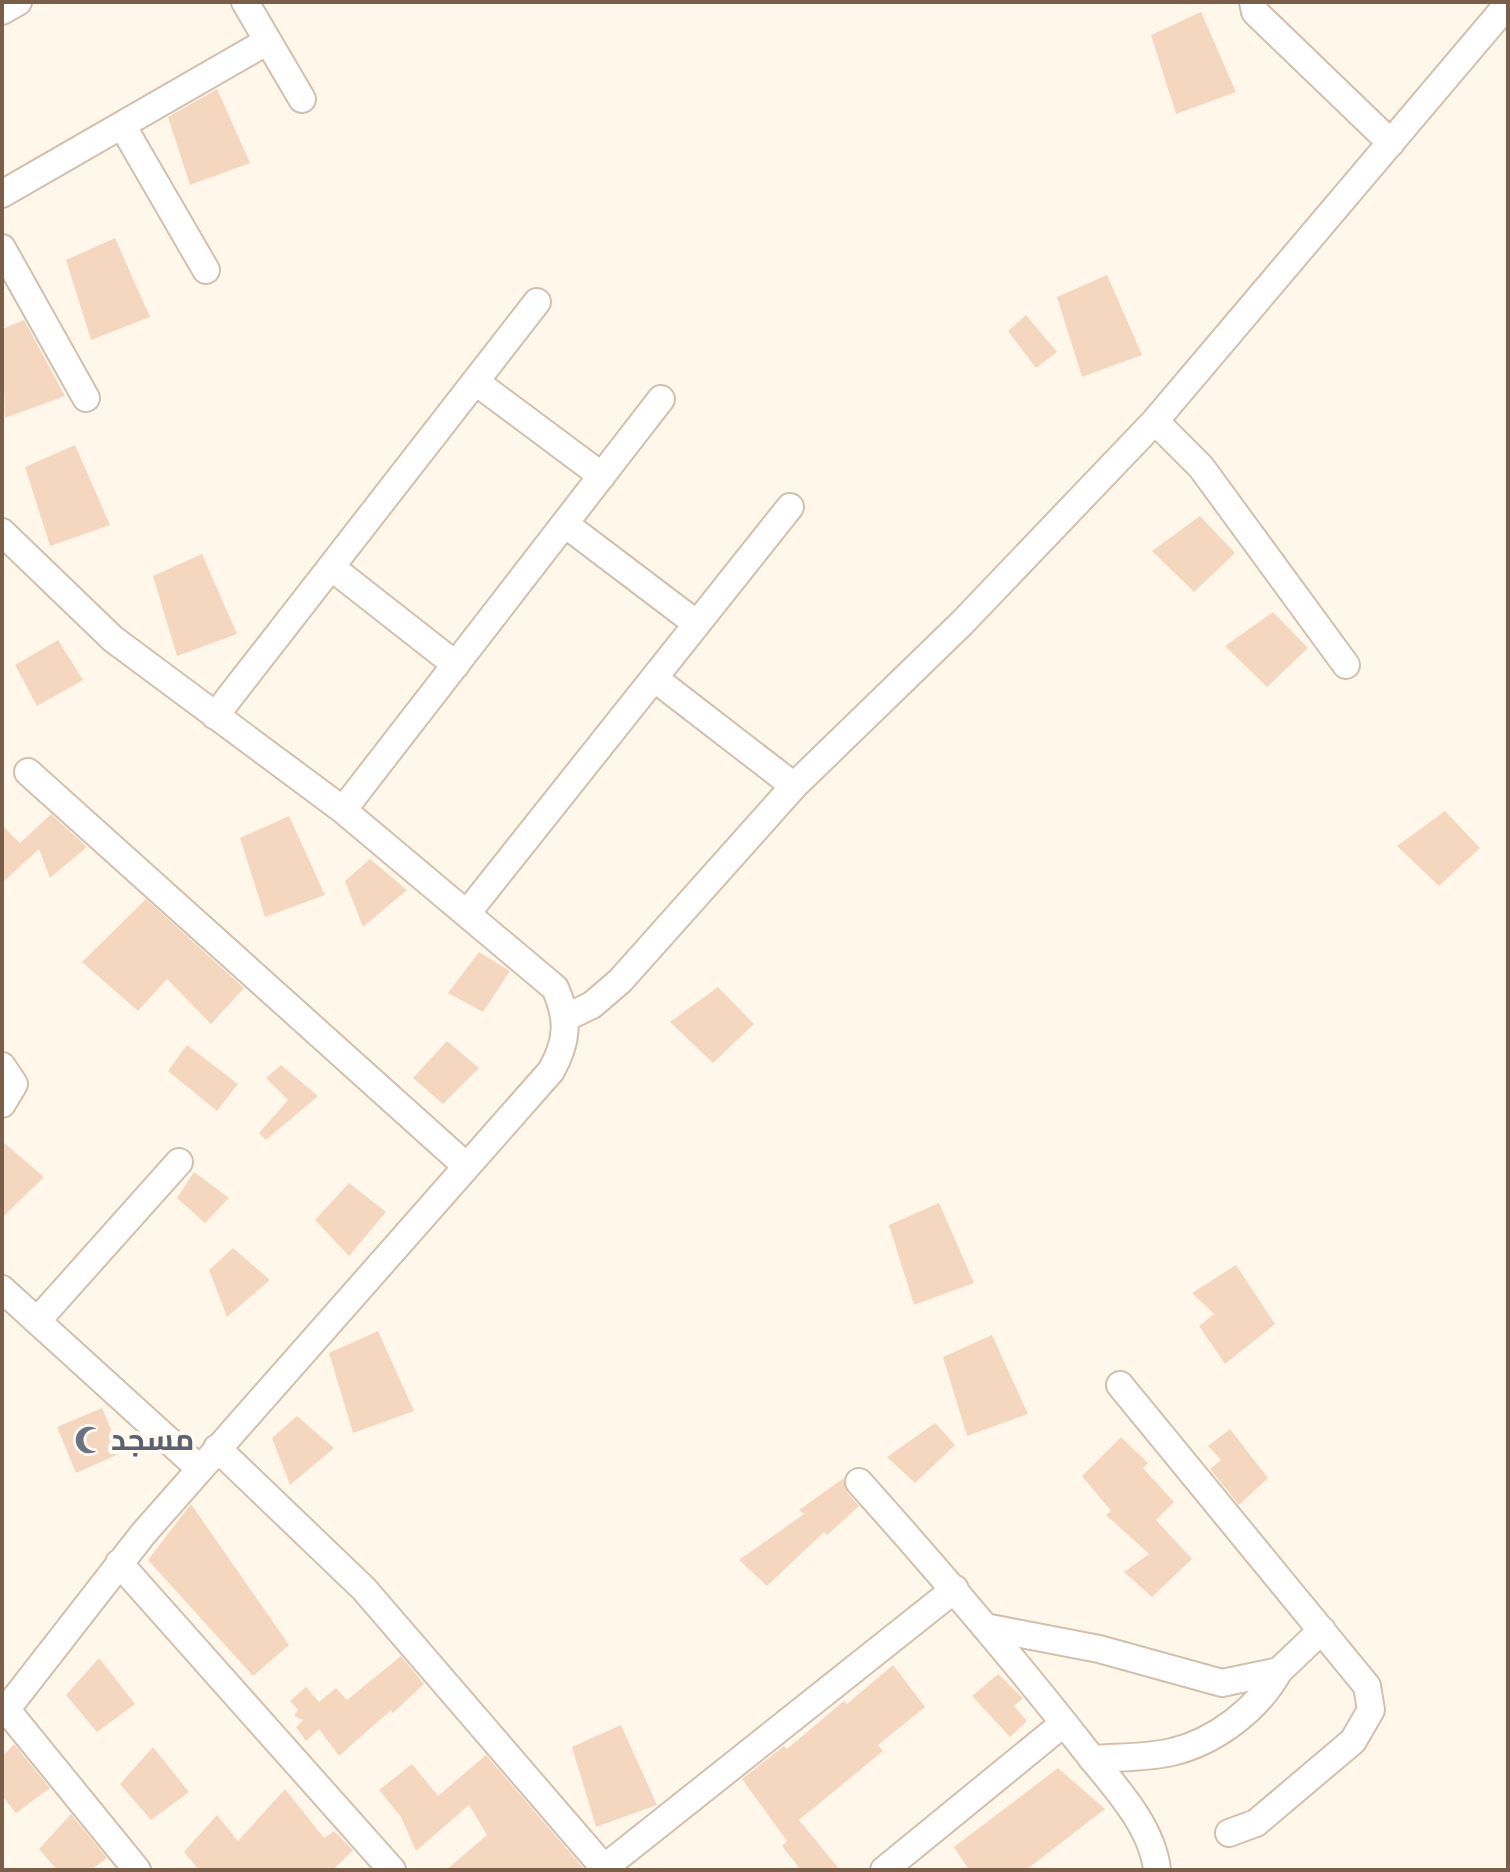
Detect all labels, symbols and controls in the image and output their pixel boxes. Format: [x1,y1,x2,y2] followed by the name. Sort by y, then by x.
[111,1420,194,1459] place label: مسجد
[74,1425,104,1455] mosque icon: مسجد

